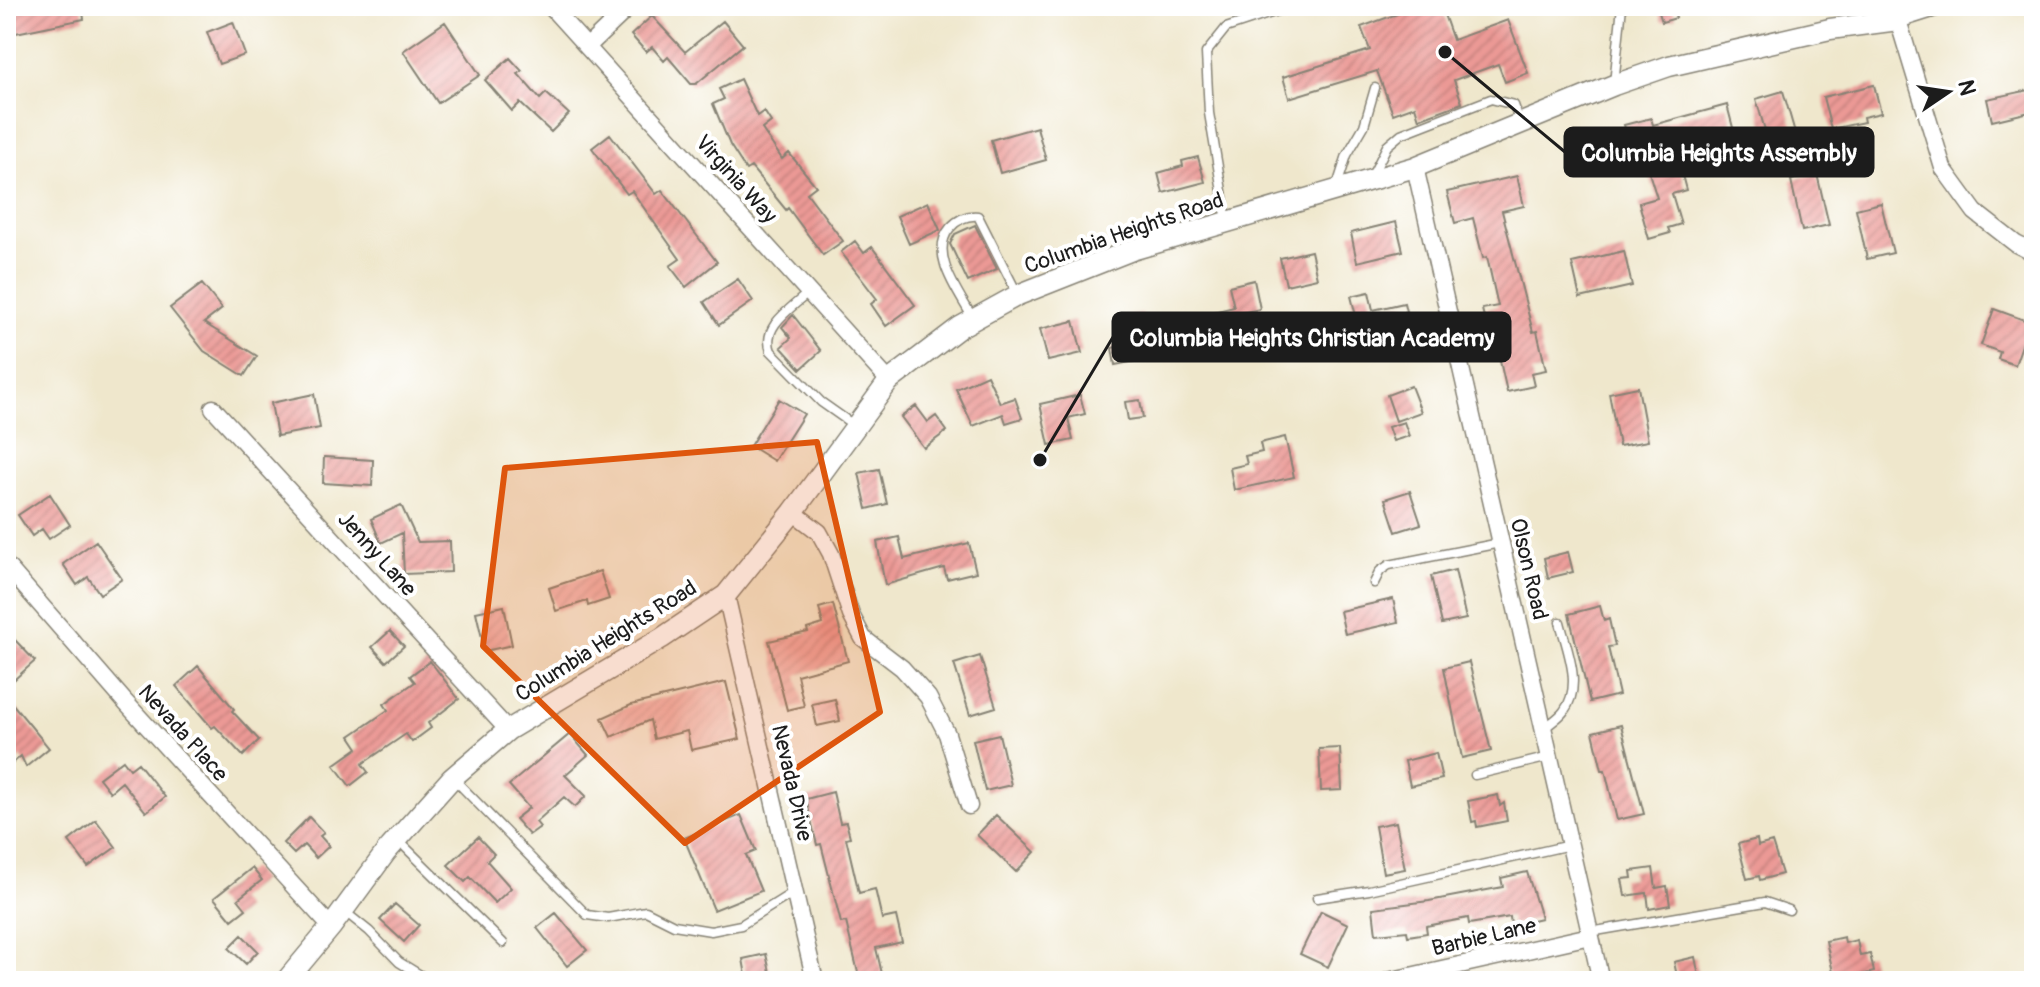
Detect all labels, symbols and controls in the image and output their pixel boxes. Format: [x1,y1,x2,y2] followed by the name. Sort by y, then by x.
[1908,52,1988,132] north arrow
[1951,77,1982,98] text: N
[1565,128,1873,176] callout: Columbia Heights Assembly
[689,129,783,229] street label: Virginia Way
[1581,139,1858,168] text: Columbia Heights Assembly
[1021,186,1227,280] street label: Columbia Heights Road
[1113,313,1510,361] callout: Columbia Heights Christian Academy
[1130,324,1495,353] text: Columbia Heights Christian Academy
[332,506,423,602] street label: Jenny Lane
[1504,515,1554,623] street label: Olson Road
[510,574,702,708] street label: Columbia Heights Road
[132,679,234,788] street label: Nevada Place
[765,722,819,844] street label: Nevada Drive
[1429,911,1539,963] street label: Barbie Lane

